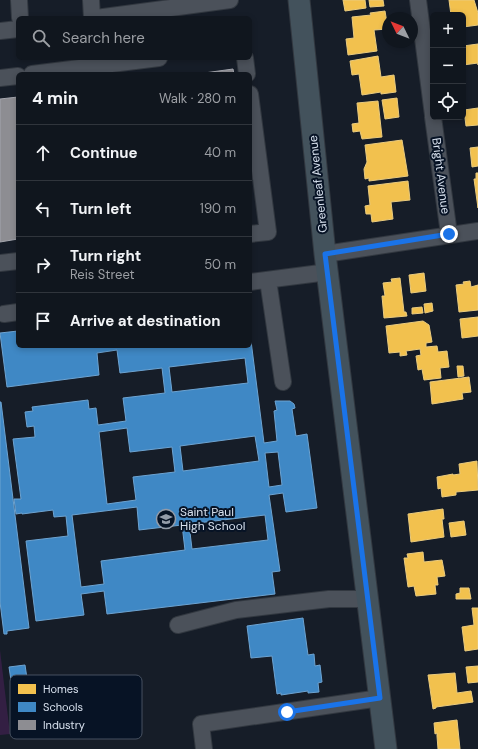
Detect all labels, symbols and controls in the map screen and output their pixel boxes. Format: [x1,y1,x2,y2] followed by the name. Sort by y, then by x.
[382,12,418,48] north arrow
[430,12,466,120] map controls
[430,12,466,48] button: +
[16,16,252,60] search box
[30,27,52,49] icon: search
[62,28,145,48] text: Search here
[430,48,466,84] button: −
[430,84,466,120] button: locate
[32,87,78,109] text: 4 min
[159,90,236,107] text: Walk · 280 m
[305,134,331,234] street label: Greenleaf Avenue
[428,137,454,215] street label: Bright Avenue
[32,142,54,164] icon: ahead
[70,143,138,163] text: Continue
[204,144,236,161] text: 40 m
[32,198,54,220] icon: left
[70,199,131,219] text: Turn left
[200,200,236,217] text: 190 m
[440,225,458,243] route end
[70,246,141,266] text: Turn right
[32,254,54,276] icon: right
[204,256,236,273] text: 50 m
[70,266,135,283] text: Reis Street
[32,310,54,332] icon: arrive
[70,311,221,331] text: Arrive at destination
[180,504,245,534] place label: Saint Paul High School
[155,508,177,530] school or university icon: Saint Paul High School
[10,675,142,739] legend
[43,682,79,696] text: Homes
[43,700,83,714] text: Schools
[278,703,296,721] route start
[43,718,85,732] text: Industry

